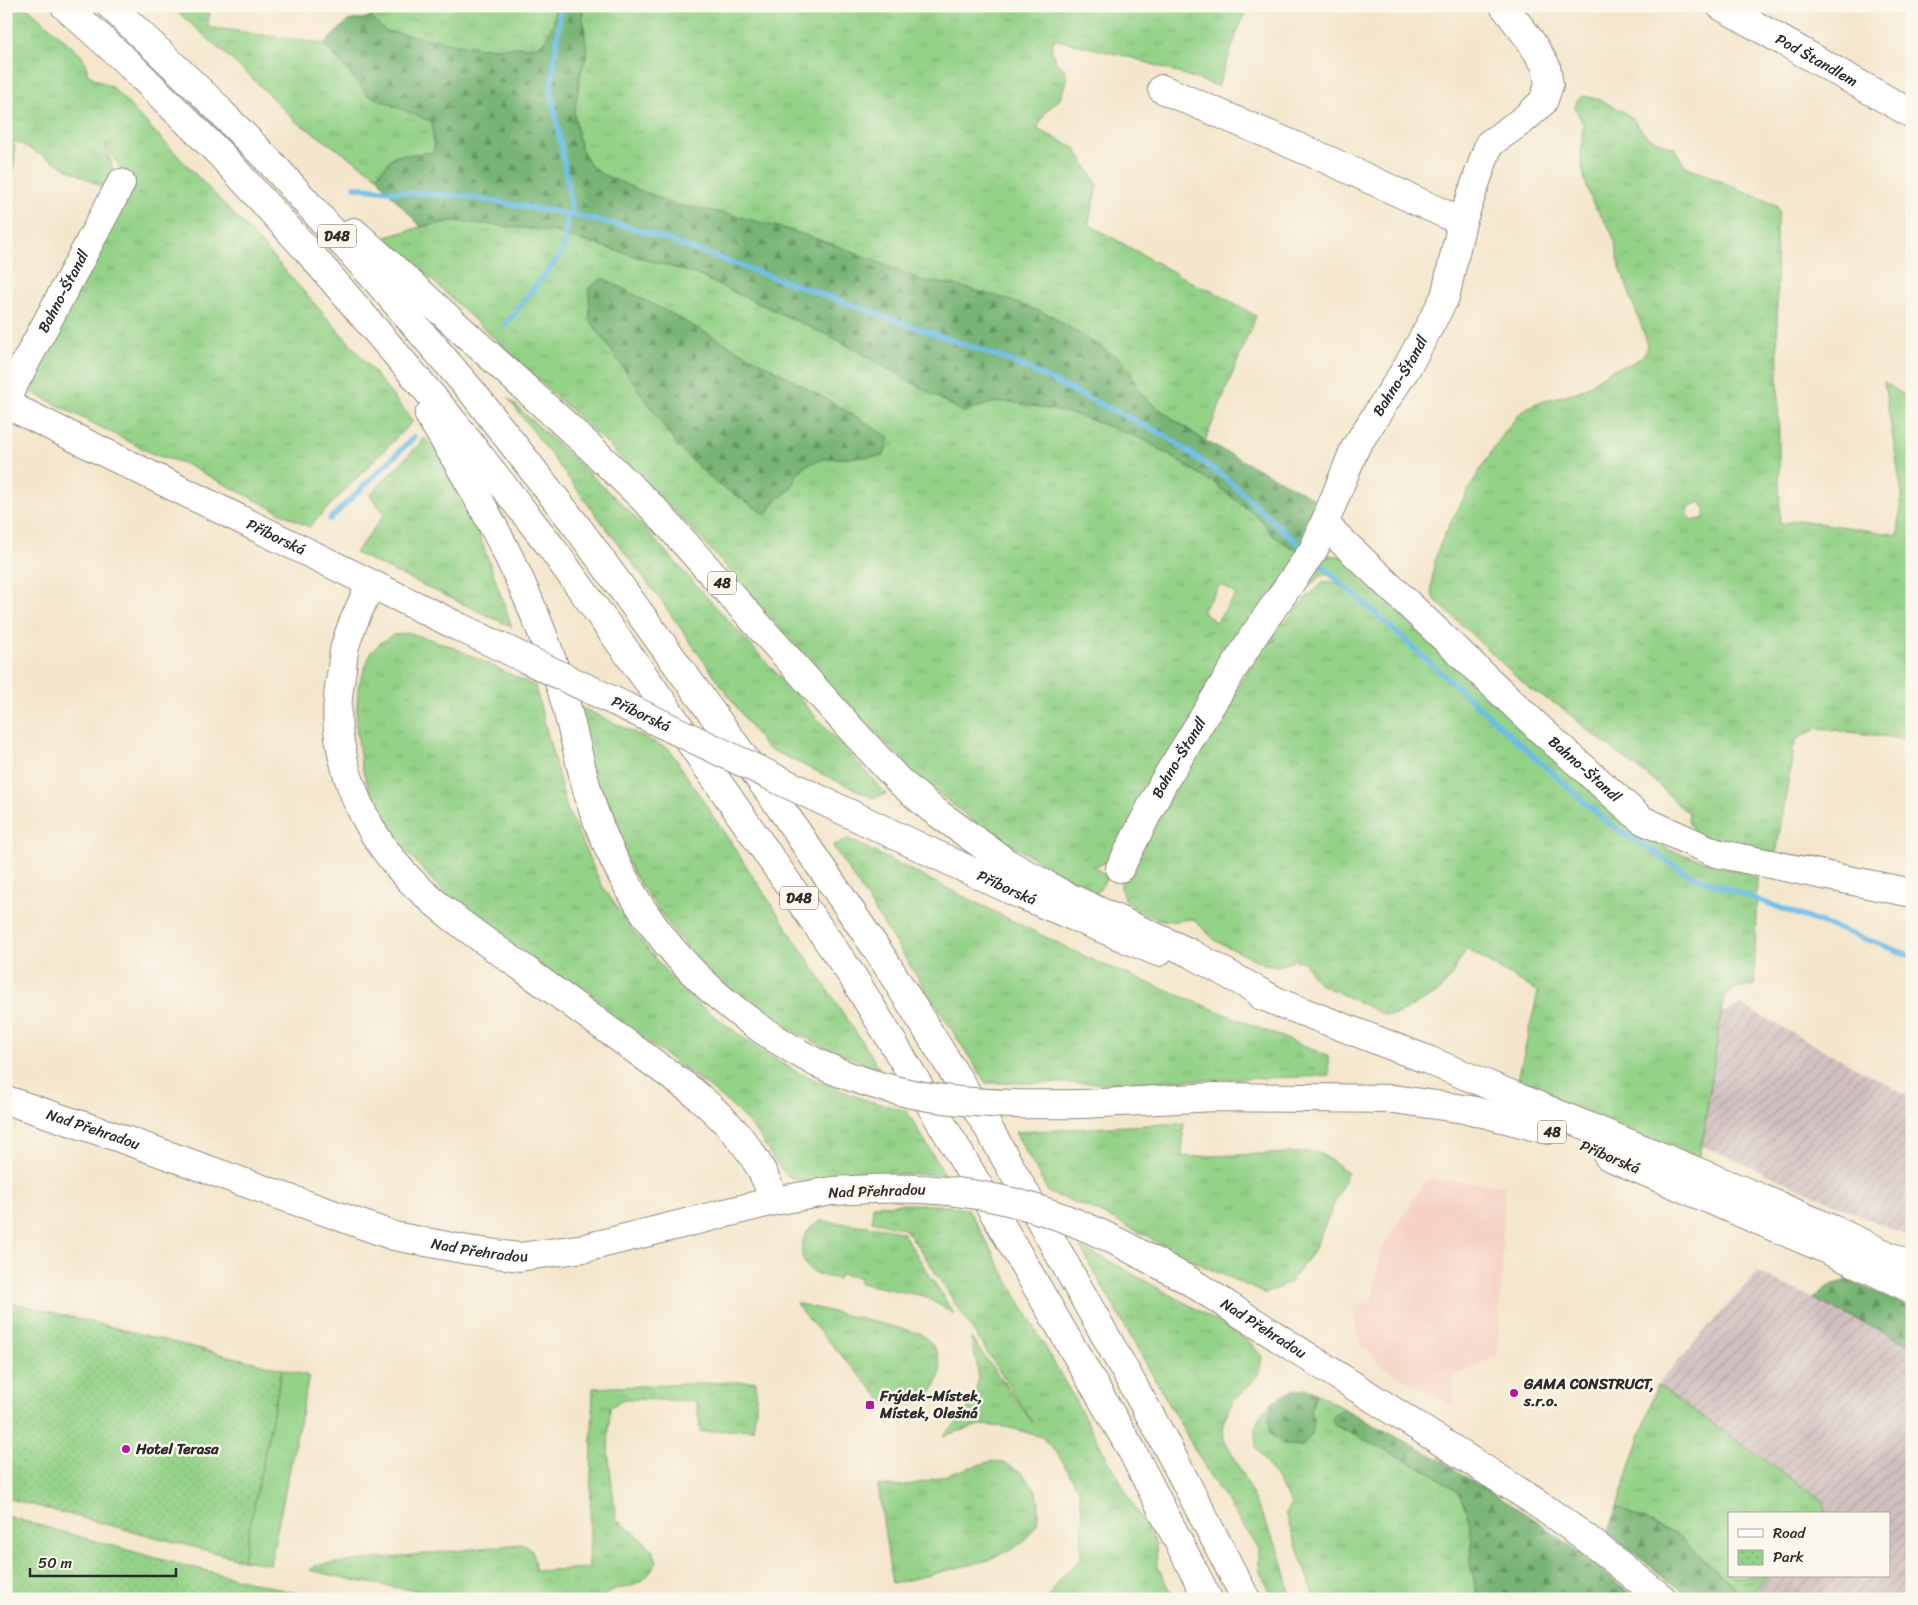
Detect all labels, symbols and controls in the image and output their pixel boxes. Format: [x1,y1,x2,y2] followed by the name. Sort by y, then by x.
[1771,26,1863,94] street label: Pod Štandlem
[318,225,356,248] road number: D48
[31,244,96,338] street label: Bahno-Štandl
[1366,330,1435,422] street label: Bahno-Štandl
[242,511,311,563] street label: Příborská
[708,572,736,594] road number: 48
[607,689,676,739] street label: Příborská
[1144,712,1214,803] street label: Bahno-Štandl
[1542,729,1628,810] street label: Bahno-Štandl
[973,863,1041,913] street label: Příborská
[780,886,818,910] road number: D48
[43,1101,144,1157] street label: Nad Přehradou
[1538,1120,1566,1144] road number: 48
[1576,1133,1645,1181] street label: Příborská
[828,1176,926,1206] street label: Nad Přehradou
[429,1230,530,1270] street label: Nad Přehradou
[1215,1291,1312,1365] street label: Nad Přehradou
[1523,1371,1654,1414] place label: GAMA CONSTRUCT, s.r.o.
[879,1383,982,1426] place label: Frýdek-Místek, Místek, Olešná
[1508,1387,1520,1399] marker: GAMA CONSTRUCT, s.r.o.
[864,1399,876,1411] marker: Frýdek-Místek, Místek, Olešná
[135,1436,219,1462] place label: Hotel Terasa
[120,1443,132,1455] marker: Hotel Terasa
[1728,1512,1890,1578] legend
[1773,1520,1806,1546] text: Road
[1773,1544,1804,1570] text: Park
[30,1545,176,1577] scale bar
[38,1550,73,1576] text: 50 m

